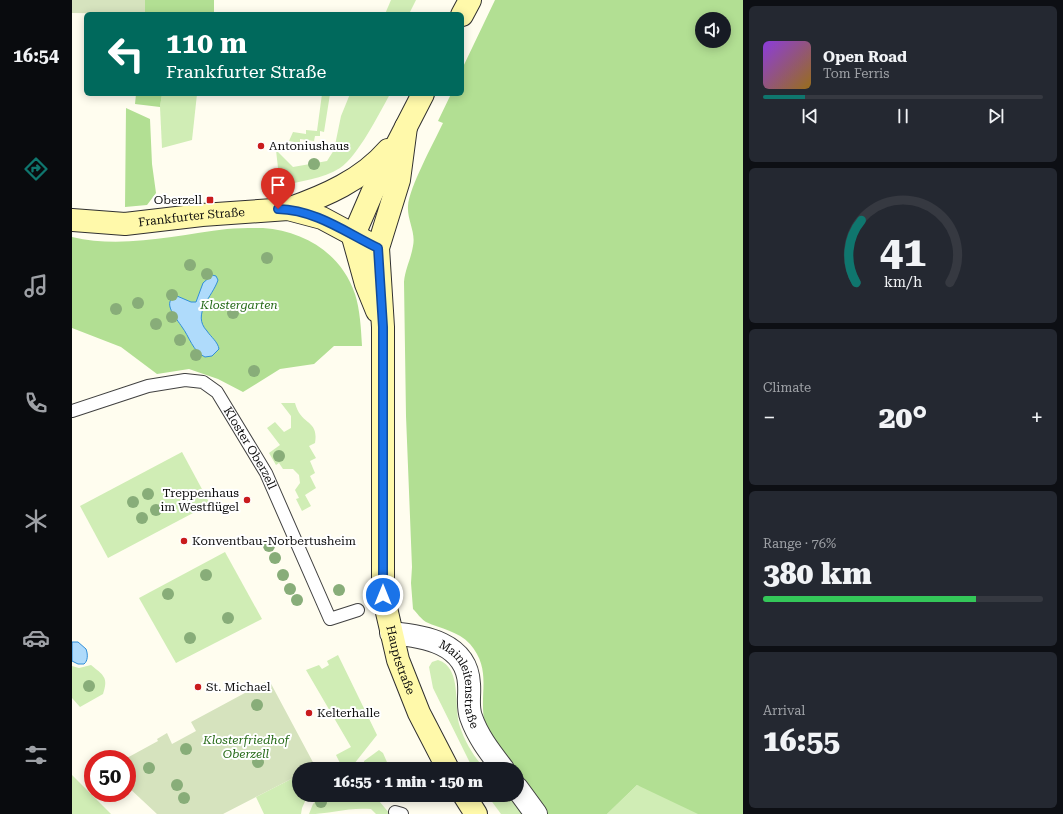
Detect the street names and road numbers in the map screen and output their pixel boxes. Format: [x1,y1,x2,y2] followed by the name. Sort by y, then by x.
[137,205,246,229] street label: Frankfurter Straße
[221,404,279,492] street label: Kloster Oberzell
[383,624,418,697] street label: Hauptstraße
[437,637,482,731] street label: Mainleitenstraße

